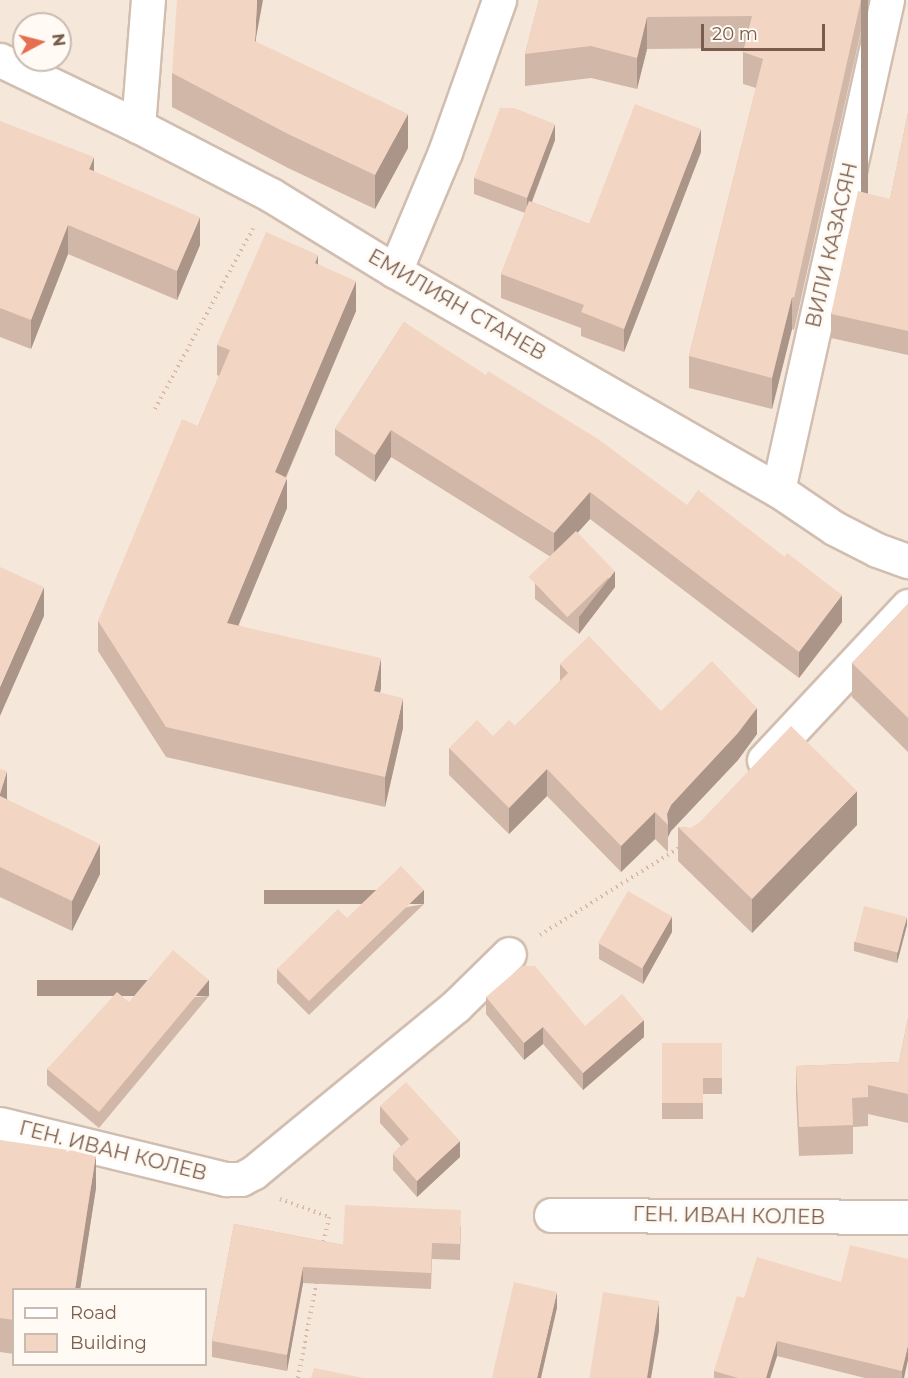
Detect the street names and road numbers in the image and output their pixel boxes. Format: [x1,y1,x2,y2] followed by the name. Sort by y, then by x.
[801,160,863,330] street label: ВИЛИ КАЗАСЯН
[364,244,550,366] street label: ЕМИЛИЯН СТАНЕВ
[17,1116,209,1186] street label: ГЕН. ИВАН КОЛЕВ
[633,1202,825,1230] street label: ГЕН. ИВАН КОЛЕВ

